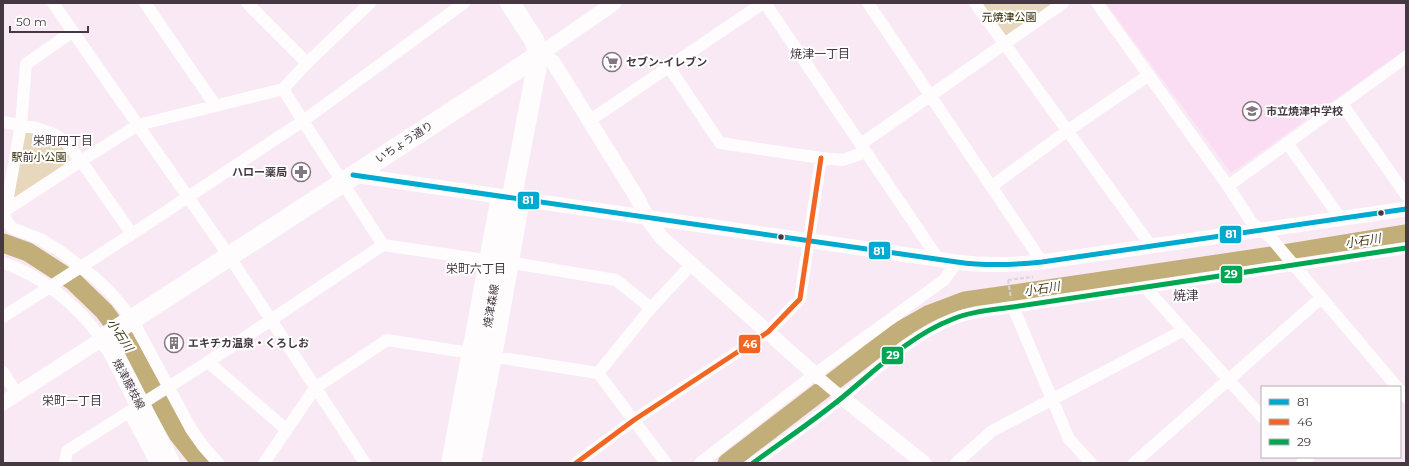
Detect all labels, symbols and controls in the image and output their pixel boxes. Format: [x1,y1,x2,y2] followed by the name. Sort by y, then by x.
[10,8,88,34] scale bar
[982,10,1037,24] park label: 元焼津公園
[16,14,47,29] text: 50 m
[790,46,850,61] district label: 焼津一丁目
[601,51,623,73] supermarket icon: セブン-イレブン
[626,55,707,69] place label: セブン-イレブン
[1241,100,1263,122] school or university icon: 市立焼津中学校
[1266,104,1343,118] place label: 市立焼津中学校
[373,118,435,166] street label: いちょう通り
[33,133,93,148] district label: 栄町四丁目
[12,150,67,164] park label: 駅前小公園
[290,161,312,183] pharmacy icon: ハロー薬局
[232,165,287,179] place label: ハロー薬局
[517,191,540,210] line badge: 81
[522,193,534,207] text: 81
[1376,208,1386,218] unlabelled marker
[1219,225,1242,244] line badge: 81
[1225,227,1237,241] text: 81
[1344,230,1384,251] water label: 小石川
[776,232,786,242] unlabelled marker
[868,241,891,260] line badge: 81
[873,244,885,258] text: 81
[446,261,506,276] district label: 栄町六丁目
[1220,265,1243,284] line badge: 29
[1224,267,1238,281] text: 29
[1023,278,1063,299] water label: 小石川
[480,283,502,329] street label: 焼津森線
[1173,287,1199,303] district label: 焼津
[104,316,138,355] water label: 小石川
[163,332,185,354] building icon: エキチカ温泉・くろしお
[738,334,761,354] line badge: 46
[188,336,309,350] place label: エキチカ温泉・くろしお
[743,337,757,351] text: 46
[881,346,904,365] line badge: 29
[886,348,900,362] text: 29
[110,356,148,412] street label: 焼津藤枝線
[1261,386,1401,458] legend
[42,393,102,408] district label: 栄町一丁目
[1297,394,1309,409] text: 81
[1297,414,1312,429] text: 46
[1297,434,1311,449] text: 29

